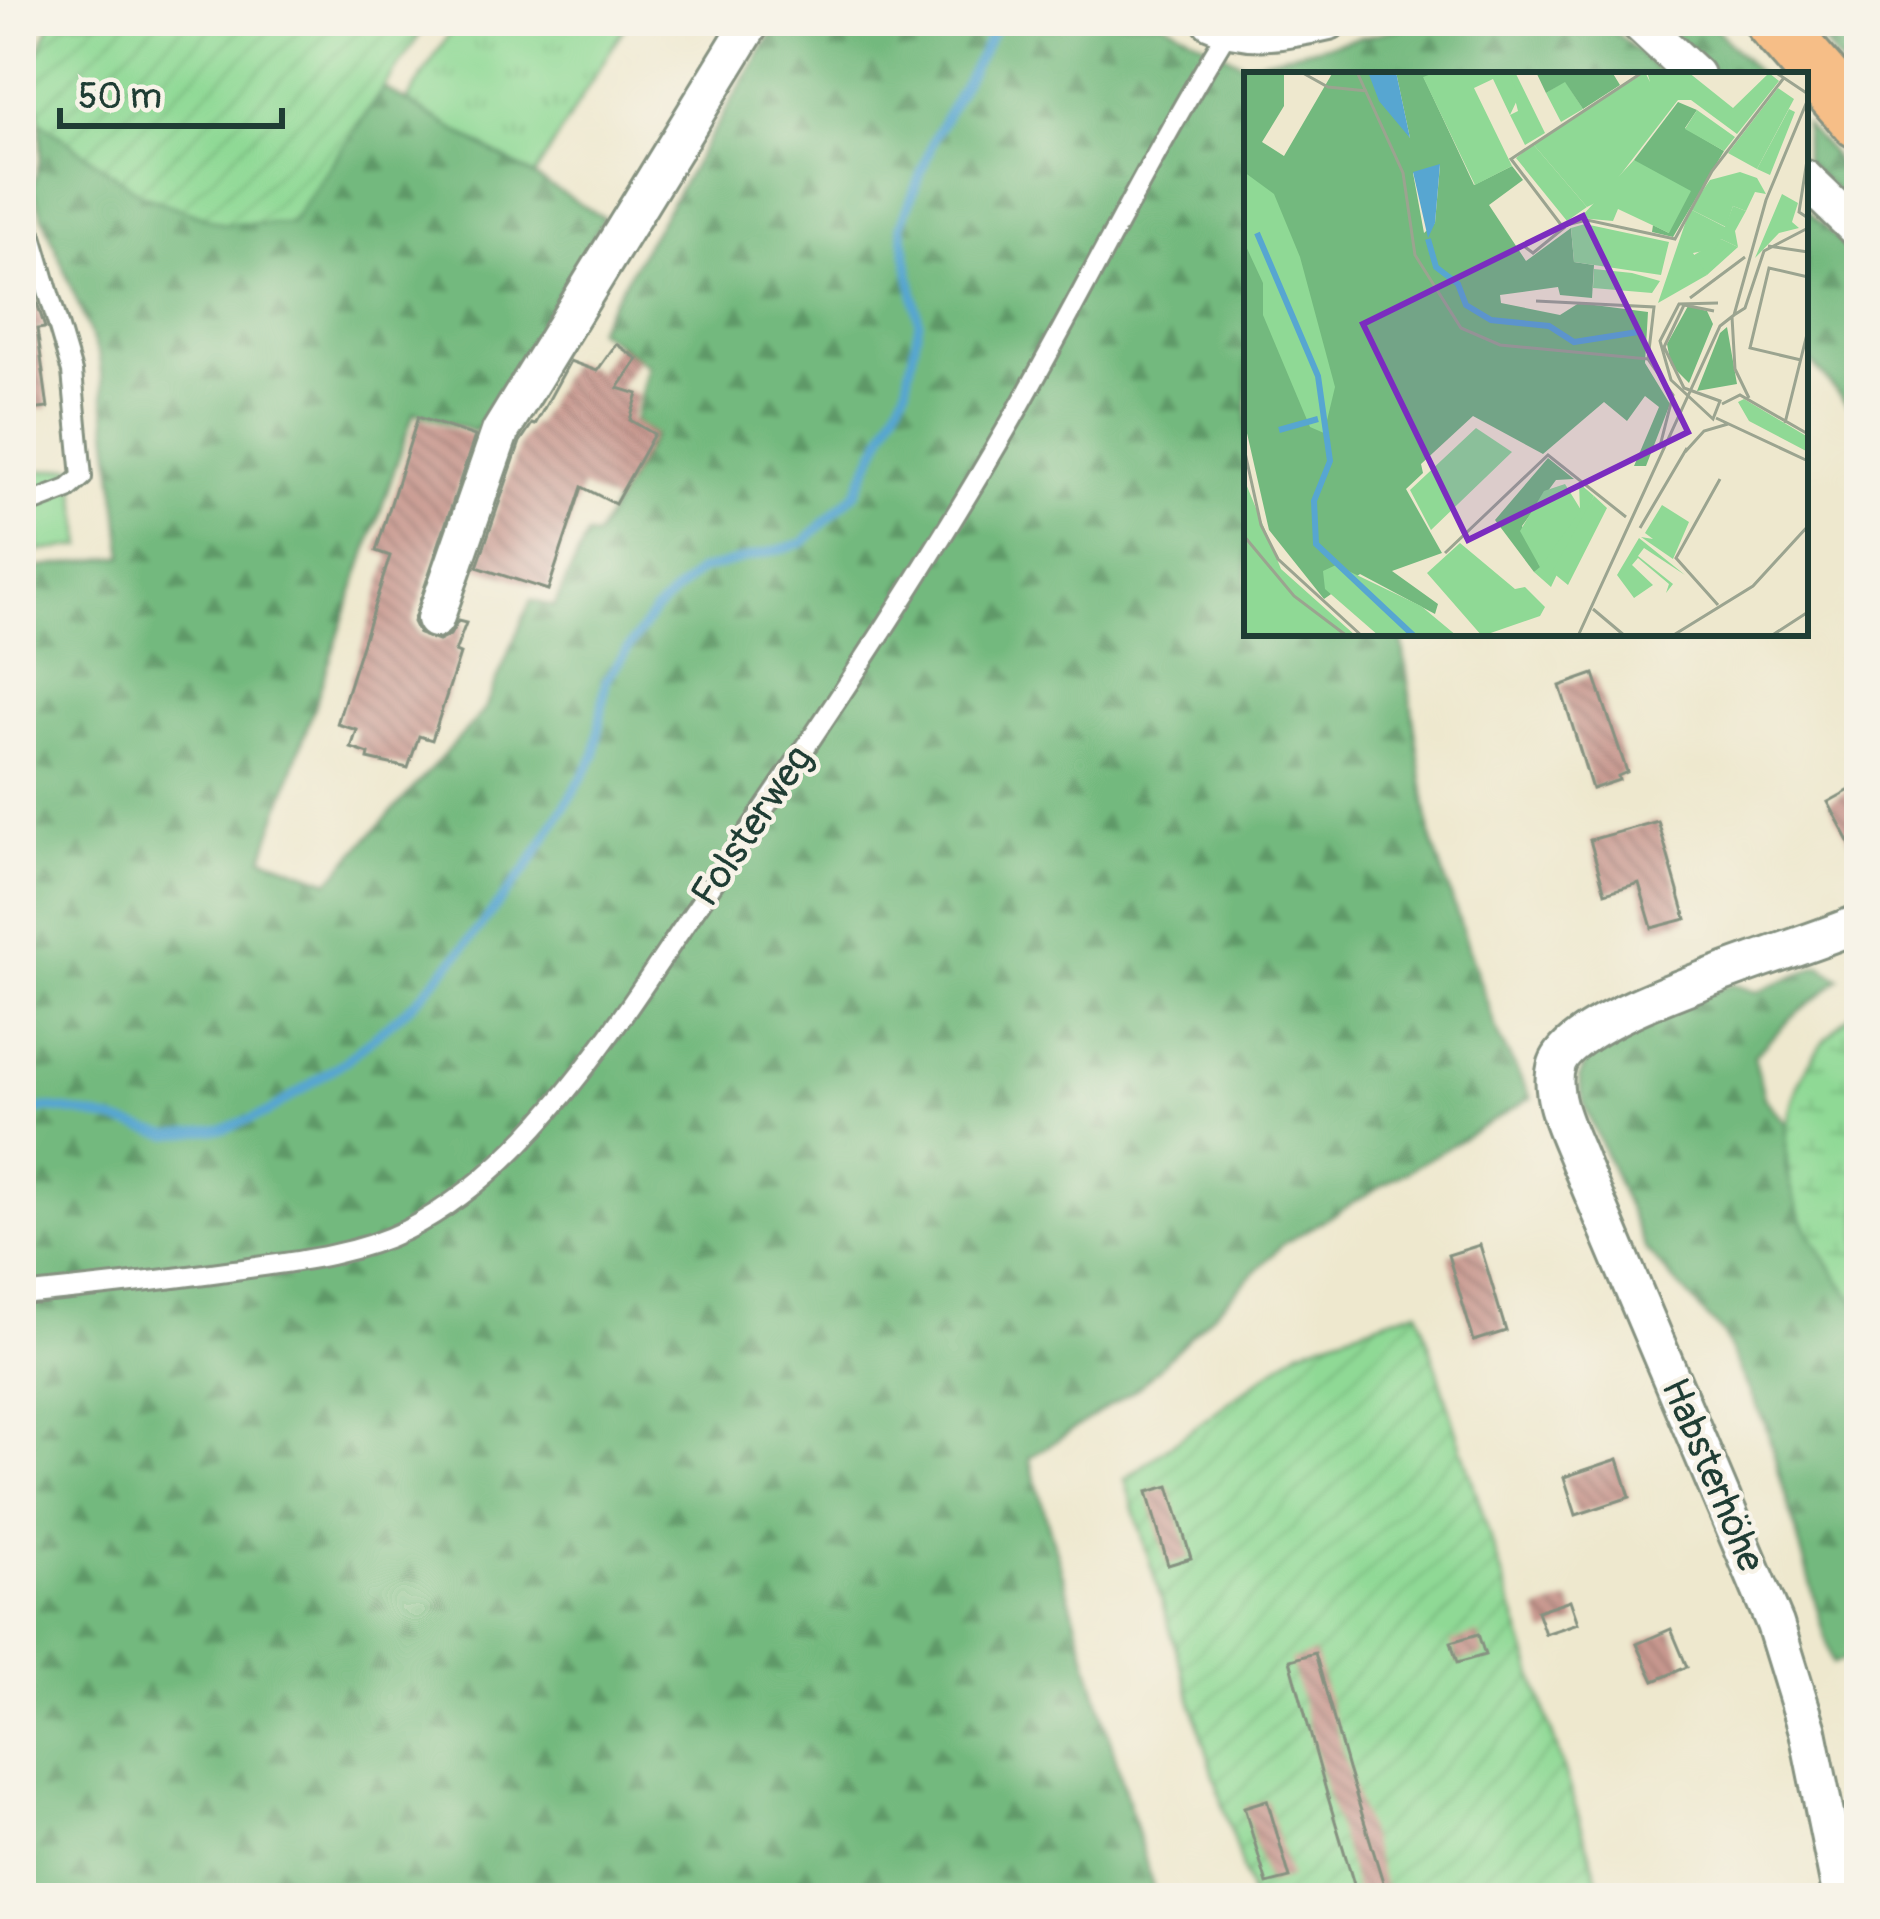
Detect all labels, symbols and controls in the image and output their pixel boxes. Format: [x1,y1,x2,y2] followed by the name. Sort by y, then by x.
[60,54,282,128] scale bar
[1244,72,1808,636] inset map
[78,74,162,119] text: 50 m
[680,736,824,916] street label: Folsterweg
[1650,1371,1776,1579] street label: Habsterhöhe

